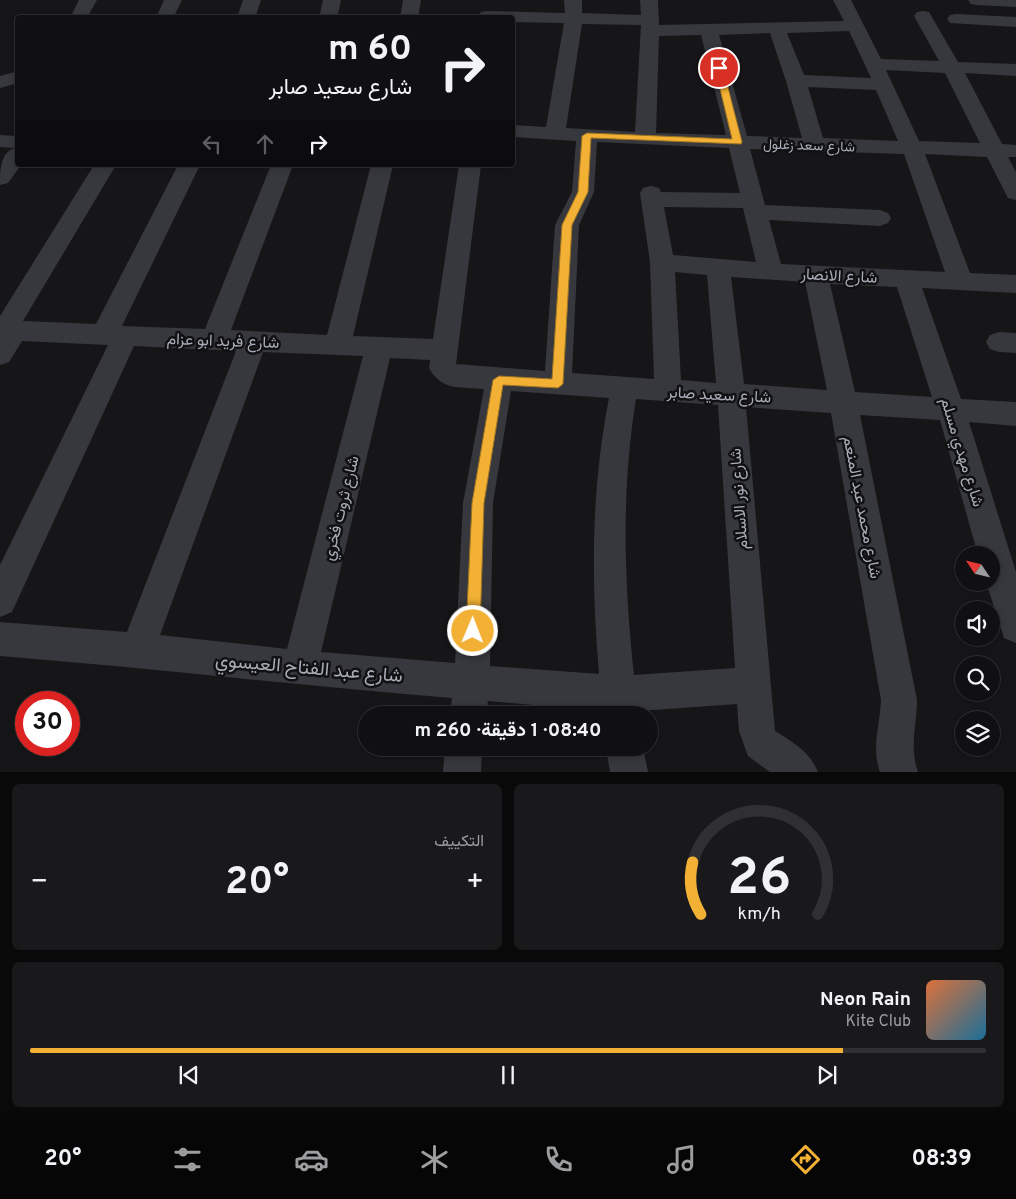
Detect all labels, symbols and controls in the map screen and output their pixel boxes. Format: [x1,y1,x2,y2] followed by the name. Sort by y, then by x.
[328,28,412,72] text: 60 m
[430,35,495,100] icon: right
[698,47,740,89] pin
[705,54,733,82] icon: arrive
[269,75,412,102] text: شارع سعيد صابر
[198,130,226,158] icon: left
[251,130,279,158] icon: ahead
[304,130,332,158] icon: right
[763,136,855,158] street label: شارع سعد زغلول
[799,265,878,289] street label: شارع الانصار
[166,330,280,354] street label: شارع فريد ابو عزام
[665,383,771,409] street label: شارع سعيد صابر
[933,396,987,510] street label: شارع مهدي مسلم
[837,434,885,581] street label: شارع محمد عبد المنعم
[726,448,754,550] street label: شارع نور الاسلام
[319,454,367,563] street label: شارع ثروت فخري
[955,546,1000,591] north arrow
[955,546,1000,756] map controls
[955,601,1000,646] button: sound
[446,604,498,656] position arrow
[214,649,404,691] street label: شارع عبد الفتاح العيسوي
[955,656,1000,701] button: search
[15,691,80,756] speed limit sign: 30
[955,711,1000,756] button: layers
[414,719,602,743] text: 08:40 · 1 دقيقة · 260 m
[434,832,484,852] text: التكييف
[727,847,791,913] text: 26
[225,859,289,908] text: 20°
[30,865,48,901] text: −
[466,865,484,901] text: +
[737,903,781,926] text: km/h
[820,988,911,1012] text: Neon Rain
[846,1012,911,1032] text: Kite Club
[175,1061,203,1089] icon: previous
[494,1061,522,1089] icon: pause
[813,1061,841,1089] icon: next
[170,1142,205,1177] icon: filters
[294,1142,329,1177] icon: car
[417,1142,452,1177] icon: climate
[541,1142,576,1177] icon: phone
[664,1142,699,1177] icon: music
[788,1142,823,1177] icon: directions
[44,1146,81,1173] text: 20°
[911,1146,972,1173] text: 08:39

